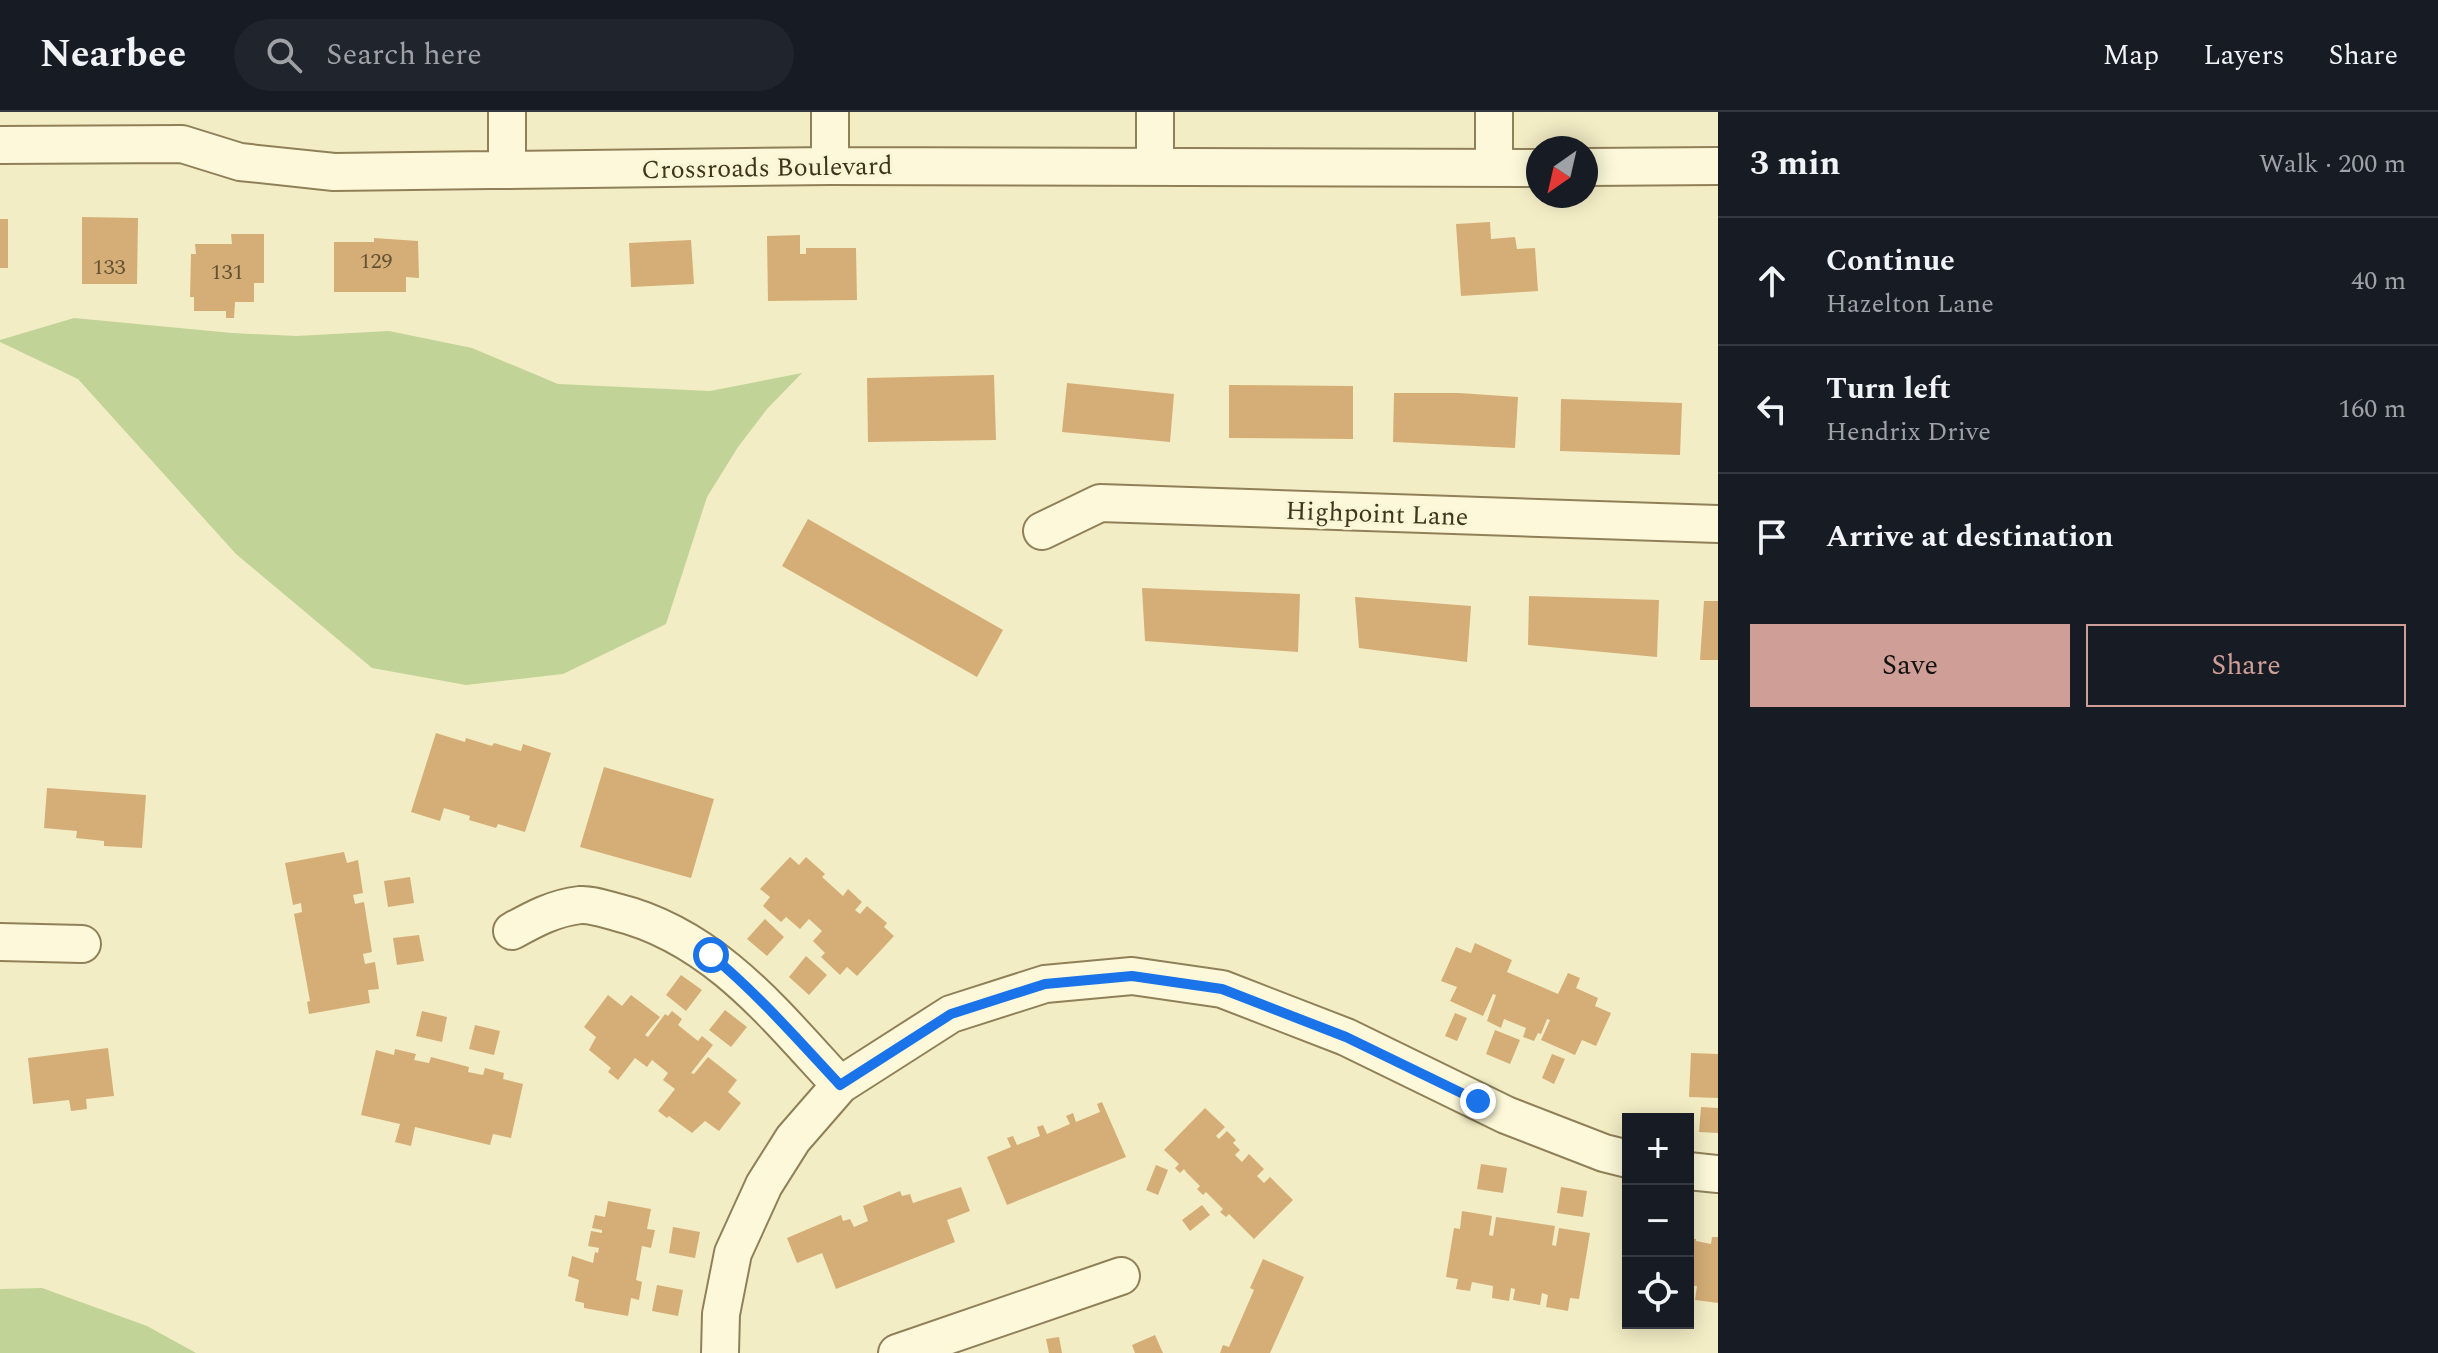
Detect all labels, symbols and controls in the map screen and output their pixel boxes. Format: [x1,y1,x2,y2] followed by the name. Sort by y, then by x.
[234,19,794,91] search box
[40,26,186,84] text: Nearbee
[326,32,482,78] text: Search here
[262,33,306,77] icon: search
[2103,34,2159,77] text: Map
[2203,34,2285,77] text: Layers
[2329,34,2398,77] text: Share
[1526,136,1598,208] north arrow
[1750,138,1840,190] text: 3 min
[2259,144,2406,184] text: Walk · 200 m
[641,146,893,190] street label: Crossroads Boulevard
[1826,238,1955,284] text: Continue
[359,245,393,278] house number: 129
[92,251,126,284] house number: 133
[210,256,244,289] house number: 131
[1750,259,1794,303] icon: ahead
[2351,261,2406,301] text: 40 m
[1826,284,1994,324] text: Hazelton Lane
[1826,366,1951,412] text: Turn left
[1750,387,1794,431] icon: left
[2338,389,2406,429] text: 160 m
[1826,412,1991,452] text: Hendrix Drive
[1285,491,1469,537] street label: Highpoint Lane
[1826,514,2113,560] text: Arrive at destination
[1750,515,1794,559] icon: arrive
[1750,624,2070,707] button: Save
[2086,624,2406,707] button: Share
[693,937,729,973] route start
[1460,1083,1496,1119] route end
[1622,1113,1694,1329] map controls
[1622,1113,1694,1185] button: +
[1622,1185,1694,1257] button: −
[1622,1257,1694,1329] button: locate

